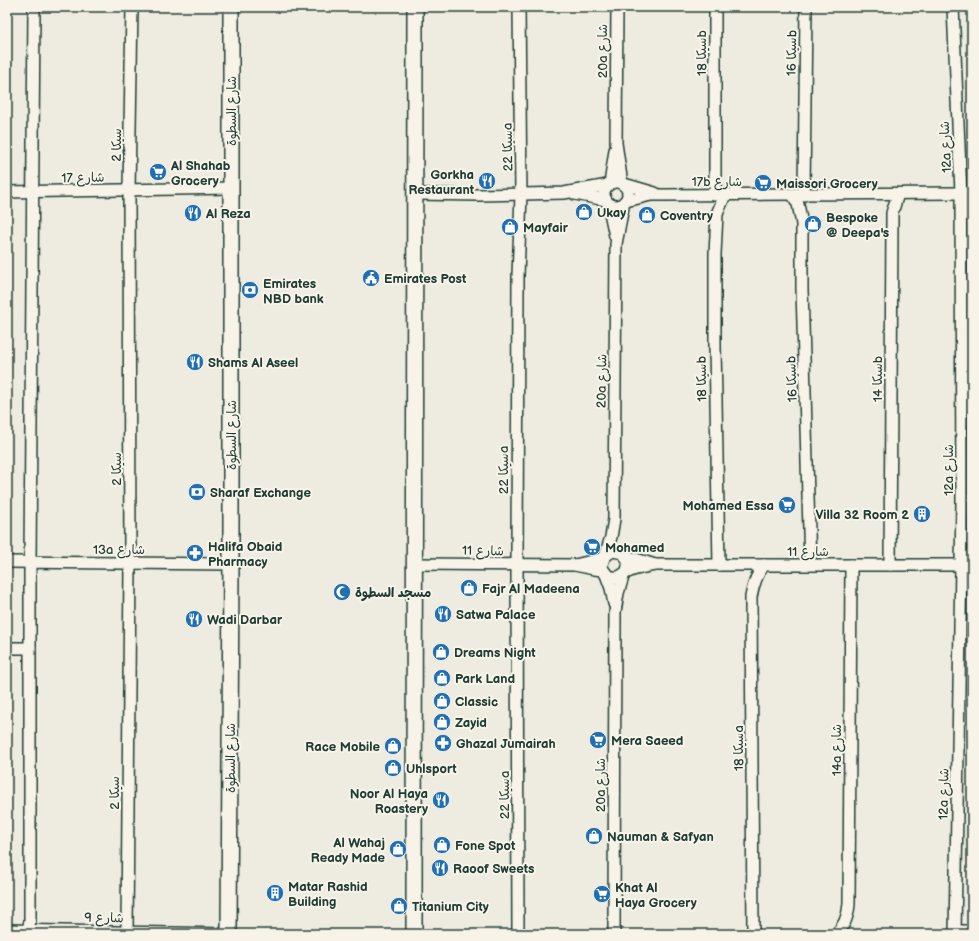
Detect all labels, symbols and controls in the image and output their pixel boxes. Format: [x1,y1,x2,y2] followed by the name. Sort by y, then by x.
[595,24,612,78] street label: 20a شارع
[694,30,710,76] street label: سيكا 18b
[784,30,800,76] street label: سيكا 16b
[224,76,241,146] street label: شارع السطوة
[937,121,956,173] street label: 12a شارع
[500,123,516,171] street label: سيكا 22a
[109,128,125,162] street label: سيكا 2
[170,158,231,189] place label: Al Shahab Grocery
[148,162,168,182] supermarket icon: Al Shahab Grocery
[408,167,475,198] place label: Gorkha Restaurant
[61,170,105,187] street label: شارع 17
[477,171,497,191] restaurant icon: Gorkha Restaurant
[753,173,773,193] supermarket icon: Maissori Grocery
[692,174,742,191] street label: 17b شارع
[776,176,878,192] place label: Maissori Grocery
[574,202,594,222] shop icon: Ukay
[183,203,203,223] restaurant icon: Al Reza
[597,205,626,221] place label: Ukay
[637,205,657,225] shop icon: Coventry
[205,206,251,222] place label: Al Reza
[660,208,713,224] place label: Coventry
[826,210,889,241] place label: Bespoke @ Deepa's
[803,214,823,234] shop icon: Bespoke @ Deepa's
[500,217,520,237] shop icon: Mayfair
[523,220,569,236] place label: Mayfair
[361,268,381,288] public building icon: Emirates Post
[384,271,467,287] place label: Emirates Post
[263,276,324,307] place label: Emirates NBD bank
[240,280,260,300] bank icon: Emirates NBD bank
[185,352,205,372] restaurant icon: Shams Al Aseel
[594,354,611,408] street label: 20a شارع
[208,355,298,371] place label: Shams Al Aseel
[694,356,710,402] street label: سيكا 18b
[783,356,801,402] street label: سيكا 16b
[870,356,886,402] street label: سيكا 14b
[224,400,241,470] street label: شارع السطوة
[941,444,958,496] street label: 12a شارع
[496,446,512,494] street label: سيكا 22a
[109,452,125,486] street label: سيكا 2
[187,482,207,502] bank icon: Sharaf Exchange
[210,485,311,501] place label: Sharaf Exchange
[777,495,797,515] supermarket icon: Mohamed Essa
[682,498,774,514] place label: Mohamed Essa
[912,504,932,524] building icon: Villa 32 Room 2
[815,507,909,523] place label: Villa 32 Room 2
[582,537,602,557] supermarket icon: Mohamed
[208,539,282,570] place label: Halifa Obaid Pharmacy
[605,540,664,556] place label: Mohamed
[93,542,145,559] street label: 13a شارع
[185,543,205,563] pharmacy icon: Halifa Obaid Pharmacy
[462,543,504,560] street label: شارع 11
[787,544,829,561] street label: شارع 11
[459,578,479,598] shop icon: Fajr Al Madeena
[482,581,580,597] place label: Fajr Al Madeena
[332,582,352,602] mosque icon: مسجد السطوة
[355,585,431,602] place label: مسجد السطوة
[433,604,453,624] restaurant icon: Satwa Palace
[456,607,536,623] place label: Satwa Palace
[184,609,204,629] restaurant icon: Wadi Darbar
[207,612,283,628] place label: Wadi Darbar
[431,642,451,662] shop icon: Dreams Night
[454,645,536,661] place label: Dreams Night
[432,668,452,688] shop icon: Park Land
[455,671,515,687] place label: Park Land
[432,691,452,711] shop icon: Classic
[455,694,498,710] place label: Classic
[432,712,452,732] shop icon: Zayid
[455,715,487,731] place label: Zayid
[223,723,240,793] street label: شارع السطوة
[829,724,846,776] street label: 14a شارع
[731,725,747,771] street label: سيكا 18a
[588,730,608,750] supermarket icon: Mera Saeed
[433,733,453,753] pharmacy icon: Ghazal Jumairah
[611,733,683,749] place label: Mera Saeed
[383,736,403,756] shop icon: Race Mobile
[456,736,556,752] place label: Ghazal Jumairah
[305,739,381,755] place label: Race Mobile
[383,758,403,778] shop icon: Uhlsport
[593,758,610,812] street label: 20a شارع
[406,761,457,777] place label: Uhlsport
[936,768,953,820] street label: 12a شارع
[497,771,513,819] street label: سيكا 22a
[107,776,123,810] street label: سيكا 2
[350,786,428,817] place label: Noor Al Haya Roastery
[431,790,451,810] restaurant icon: Noor Al Haya Roastery
[584,826,604,846] shop icon: Nauman & Safyan
[607,829,714,845] place label: Nauman & Safyan
[311,835,386,866] place label: Al Wahaj Ready Made
[432,835,452,855] shop icon: Fone Spot
[455,838,516,854] place label: Fone Spot
[388,839,408,859] shop icon: Al Wahaj Ready Made
[430,858,450,878] restaurant icon: Raoof Sweets
[453,861,534,877] place label: Raoof Sweets
[288,879,368,910] place label: Matar Rashid Building
[615,880,697,911] place label: Khat Al Haya Grocery
[265,883,285,903] building icon: Matar Rashid Building
[592,884,612,904] supermarket icon: Khat Al Haya Grocery
[389,896,409,916] shop icon: Titanium City
[412,899,489,915] place label: Titanium City
[84,910,124,927] street label: شارع 9

